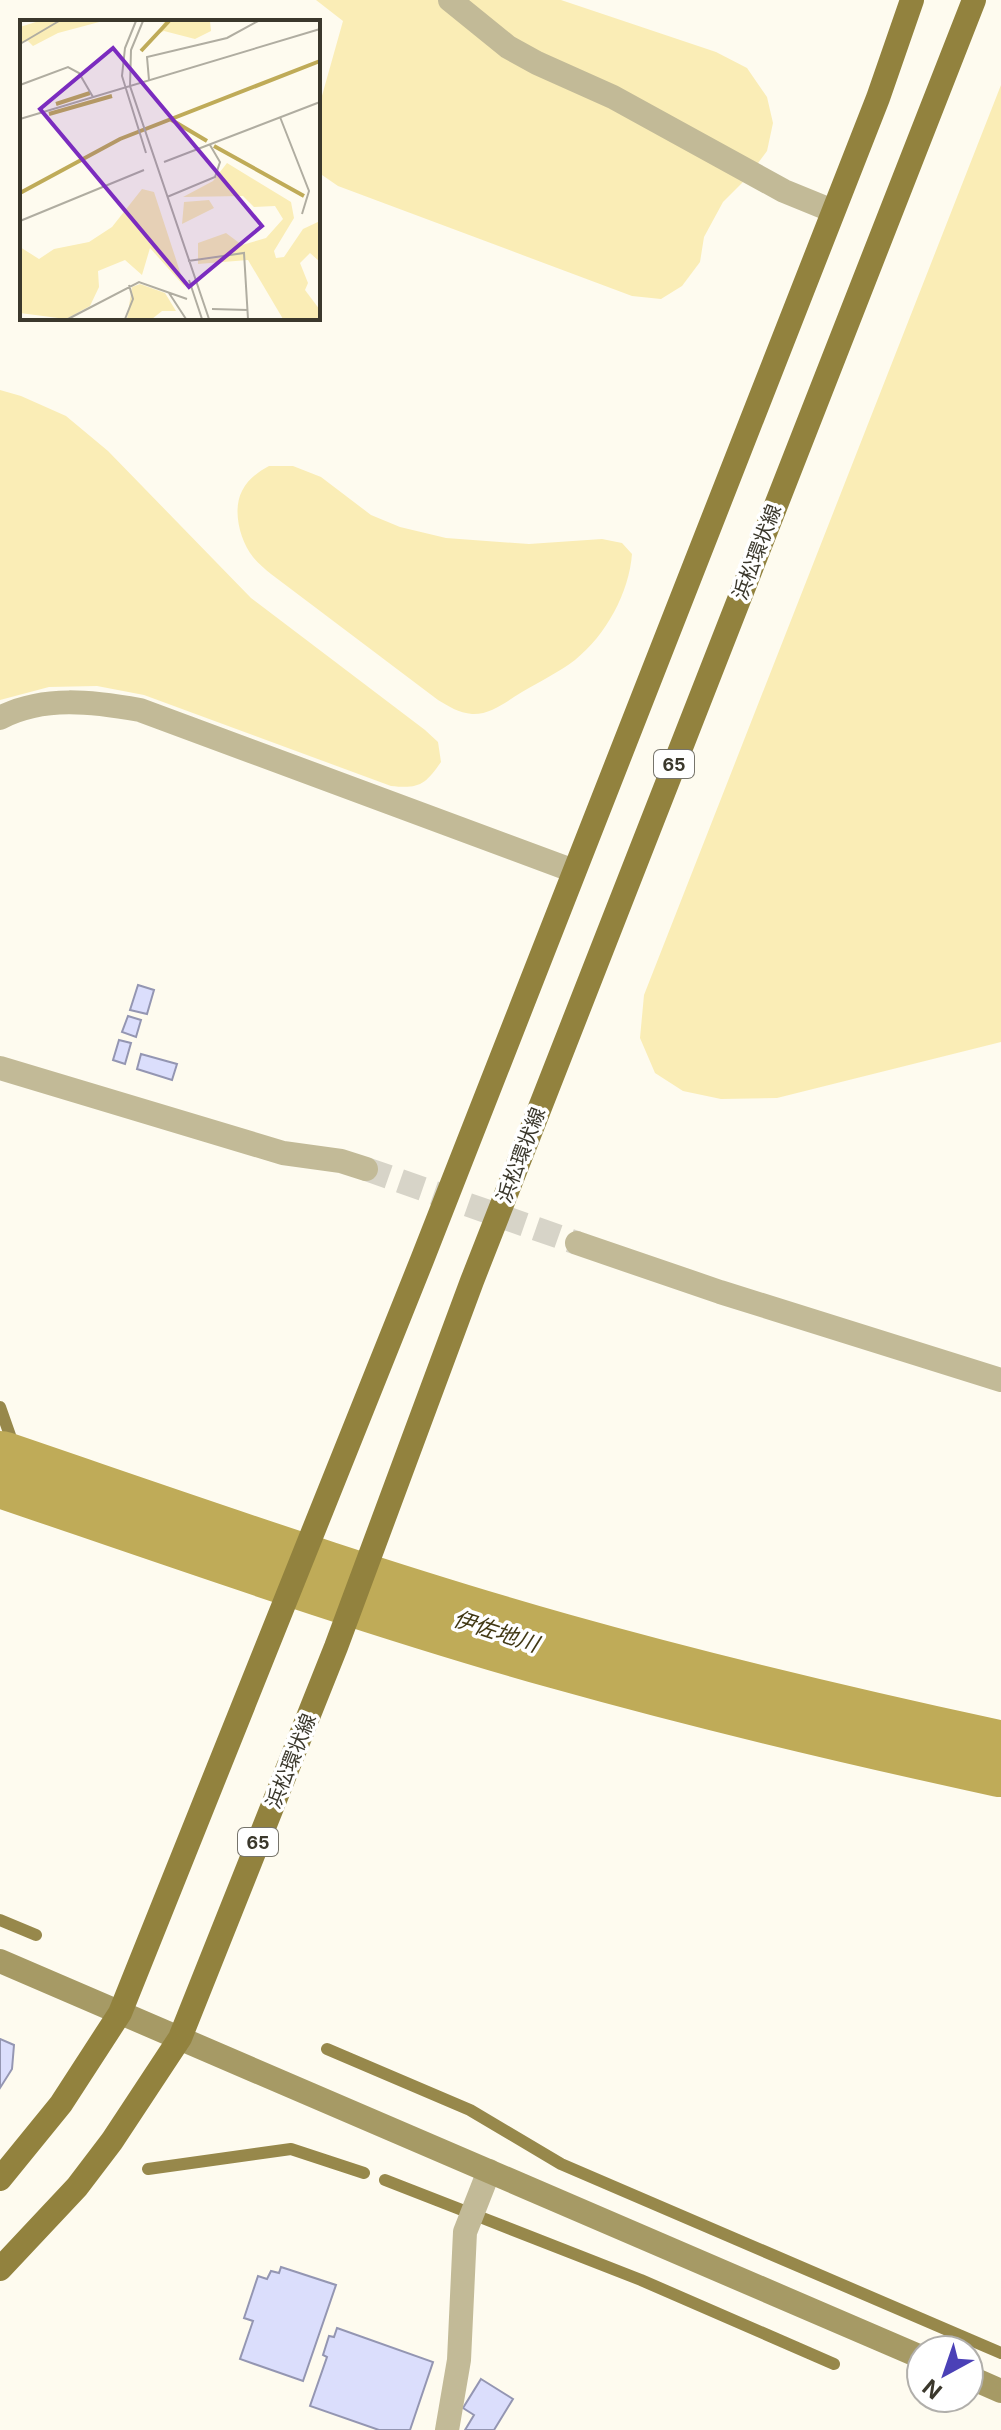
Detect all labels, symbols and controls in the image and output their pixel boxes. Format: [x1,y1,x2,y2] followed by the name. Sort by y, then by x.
[20,20,320,320] inset map
[728,501,786,603] street label: 浜松環状線
[654,750,694,778] road number: 65
[492,1104,550,1206] street label: 浜松環状線
[450,1605,544,1658] water label: 伊佐地川
[261,1710,321,1812] street label: 浜松環状線
[238,1828,278,1856] road number: 65
[905,2334,985,2414] north arrow
[917,2374,947,2405] text: N

